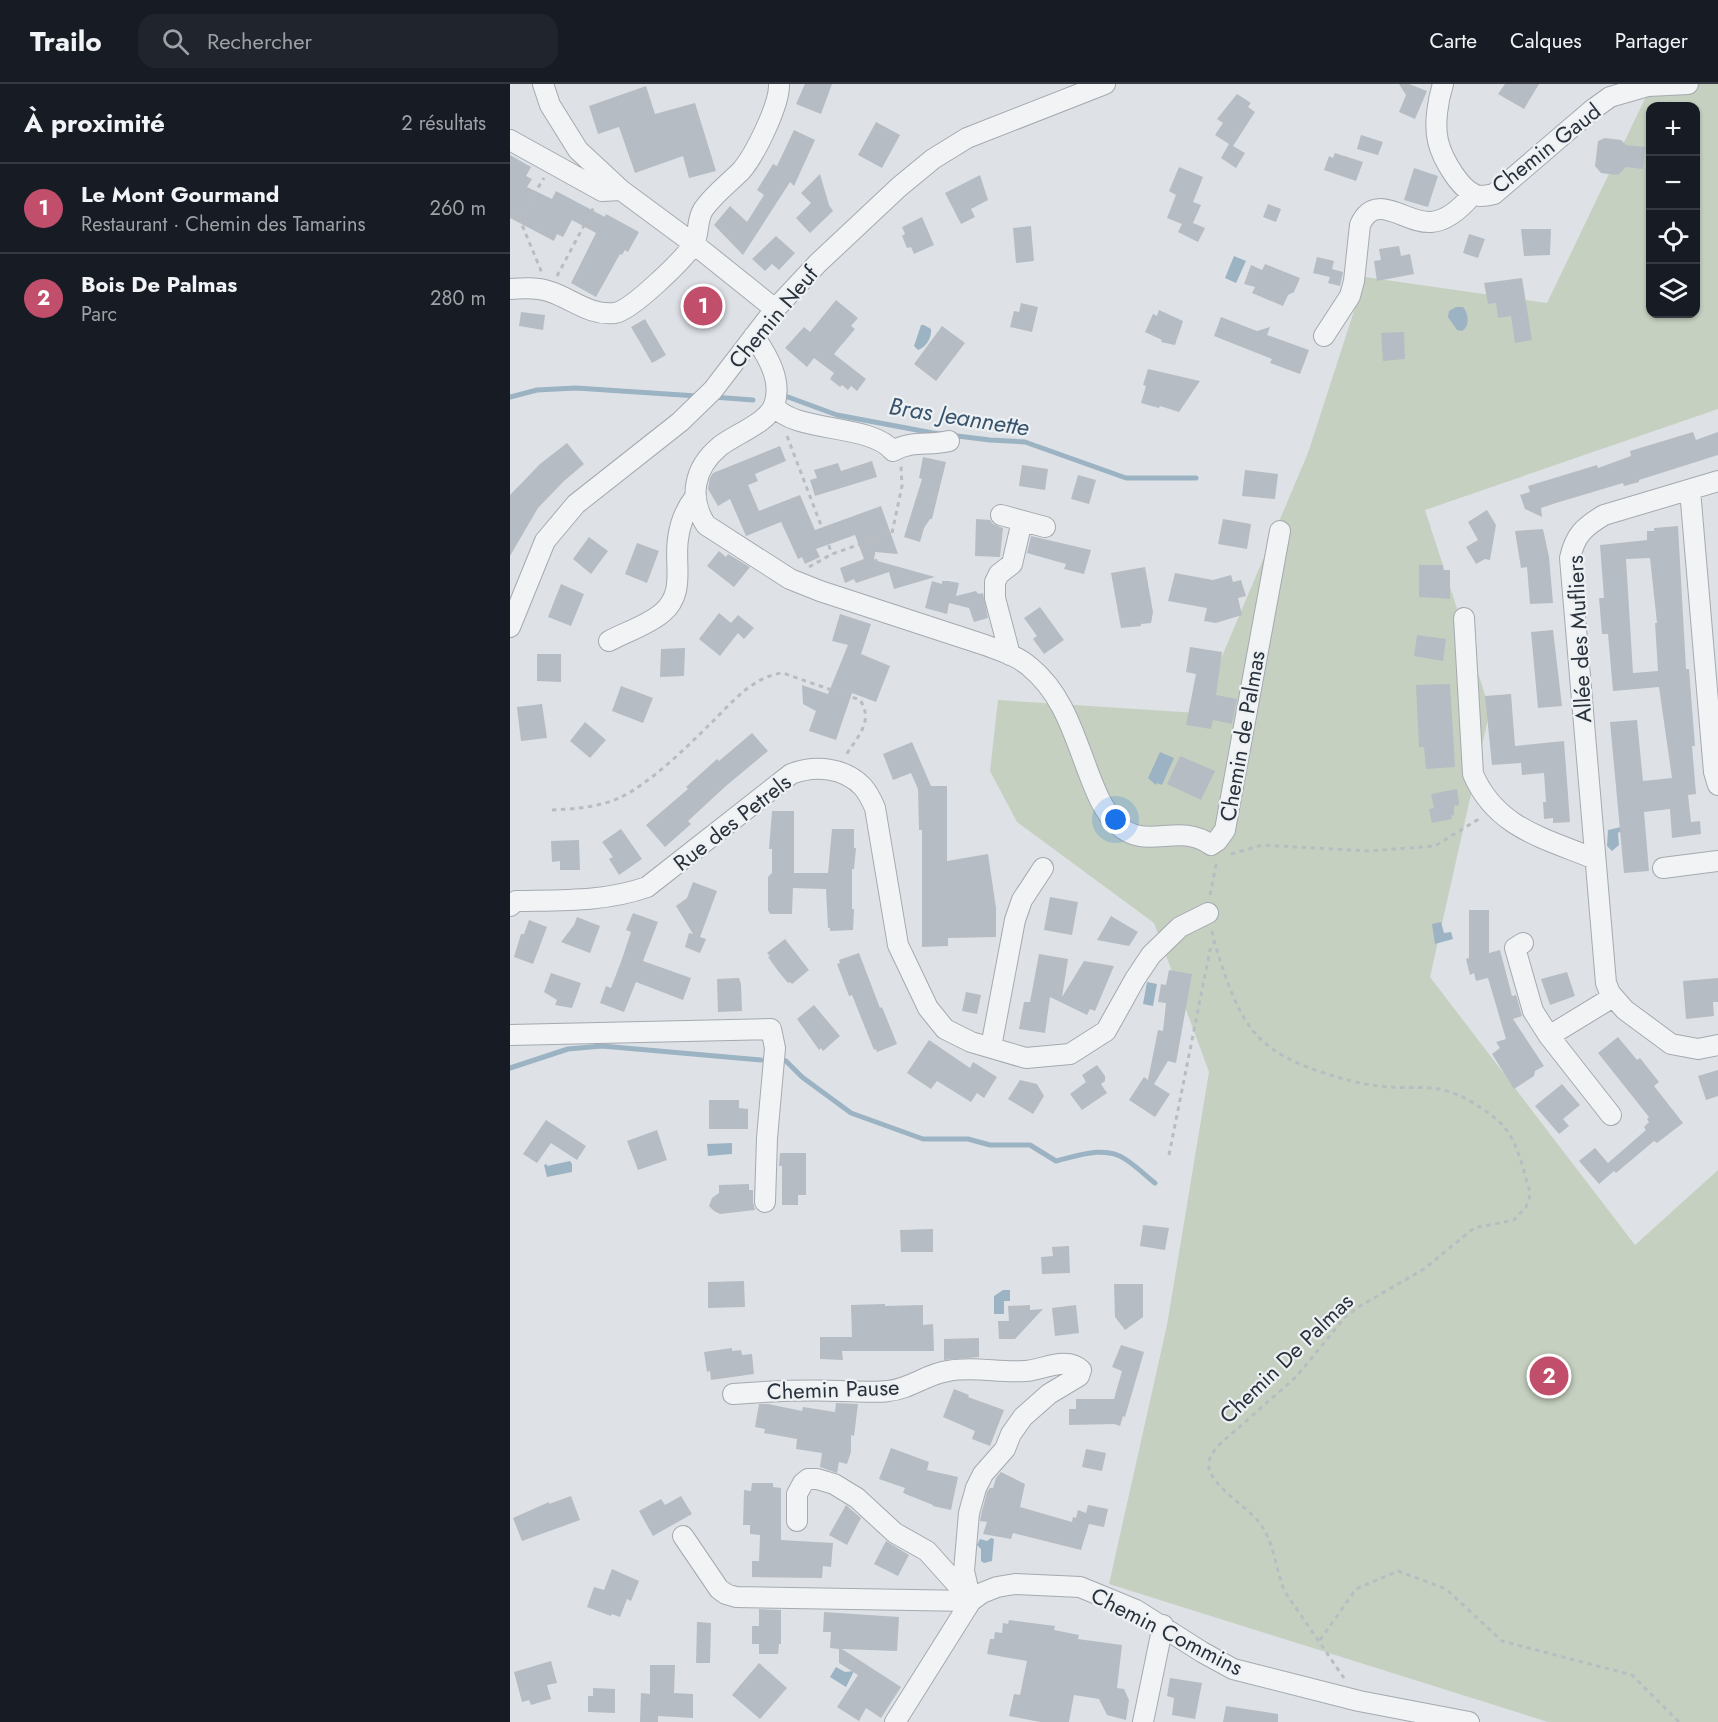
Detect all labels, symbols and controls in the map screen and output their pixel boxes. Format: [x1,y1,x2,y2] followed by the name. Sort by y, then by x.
[138,14,558,68] search box
[30,21,102,62] text: Trailo
[159,25,192,58] icon: search
[207,25,312,57] text: Rechercher
[1430,26,1477,56] text: Carte
[1510,26,1582,56] text: Calques
[1615,26,1688,56] text: Partager
[1485,95,1607,201] street label: Chemin Gaud
[1646,102,1700,318] map controls
[1646,102,1700,156] button: +
[24,104,165,142] text: À proximité
[401,109,486,138] text: 2 résultats
[1646,156,1700,210] button: −
[81,178,279,210] text: Le Mont Gourmand
[38,194,49,223] text: 1
[430,194,486,223] text: 260 m
[81,210,366,239] text: Restaurant · Chemin des Tamarins
[1646,210,1700,264] button: locate
[721,258,826,375] street label: Chemin Neuf
[1646,264,1700,318] button: layers
[81,268,237,300] text: Bois De Palmas
[37,284,50,313] text: 2
[430,284,486,313] text: 280 m
[684,284,722,328] pin: 1
[81,300,117,329] text: Parc
[887,388,1032,445] water label: Bras Jeannette
[1559,554,1599,723] street label: Allée des Mufliers
[1211,648,1273,824] street label: Chemin de Palmas
[666,766,798,878] street label: Rue des Petrels
[1101,805,1130,834] your location
[1212,1285,1360,1430] street label: Chemin De Palmas
[1530,1354,1568,1398] pin: 2
[766,1371,900,1407] street label: Chemin Pause
[1086,1579,1249,1683] street label: Chemin Commins

